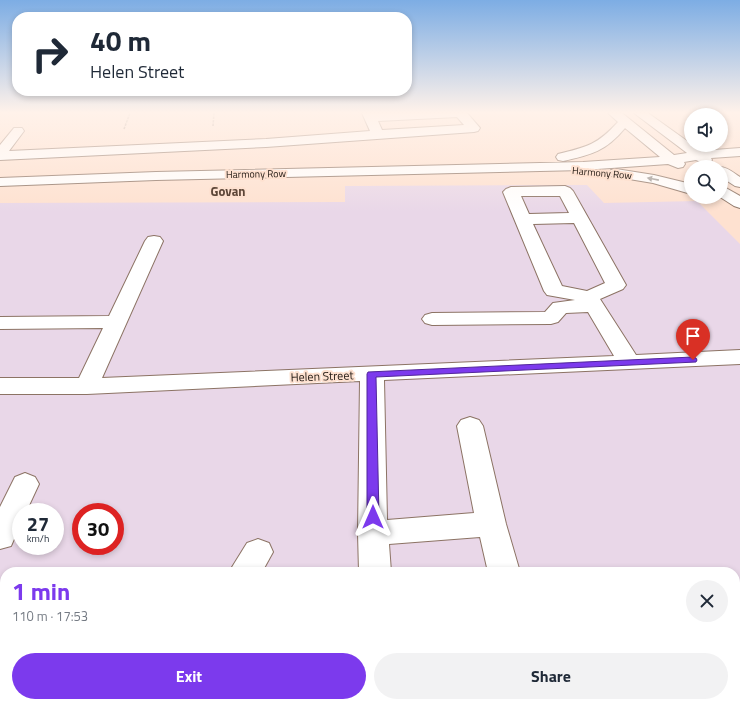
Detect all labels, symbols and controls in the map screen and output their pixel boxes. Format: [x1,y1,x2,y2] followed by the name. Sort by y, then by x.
[90,19,151,62] text: 40 m
[24,28,76,80] icon: right
[90,58,184,85] text: Helen Street
[684,108,728,204] map controls
[684,108,728,152] button: sound
[684,160,728,204] button: search
[571,163,633,183] street label: Harmony Row
[226,166,287,182] street label: Harmony Row
[647,176,659,182] one-way arrow
[211,181,246,201] district label: Govan
[676,319,710,360] pin
[682,325,704,347] icon: arrive
[290,365,355,387] street label: Helen Street
[352,496,394,538] position arrow
[72,503,124,555] speed limit sign: 30
[27,508,49,539] text: 27
[27,531,49,546] text: km/h
[12,573,70,609] text: 1 min
[686,580,728,622] button: close
[12,606,88,626] text: 110 m · 17:53
[12,653,366,699] button: Exit
[374,653,728,699] button: Share

